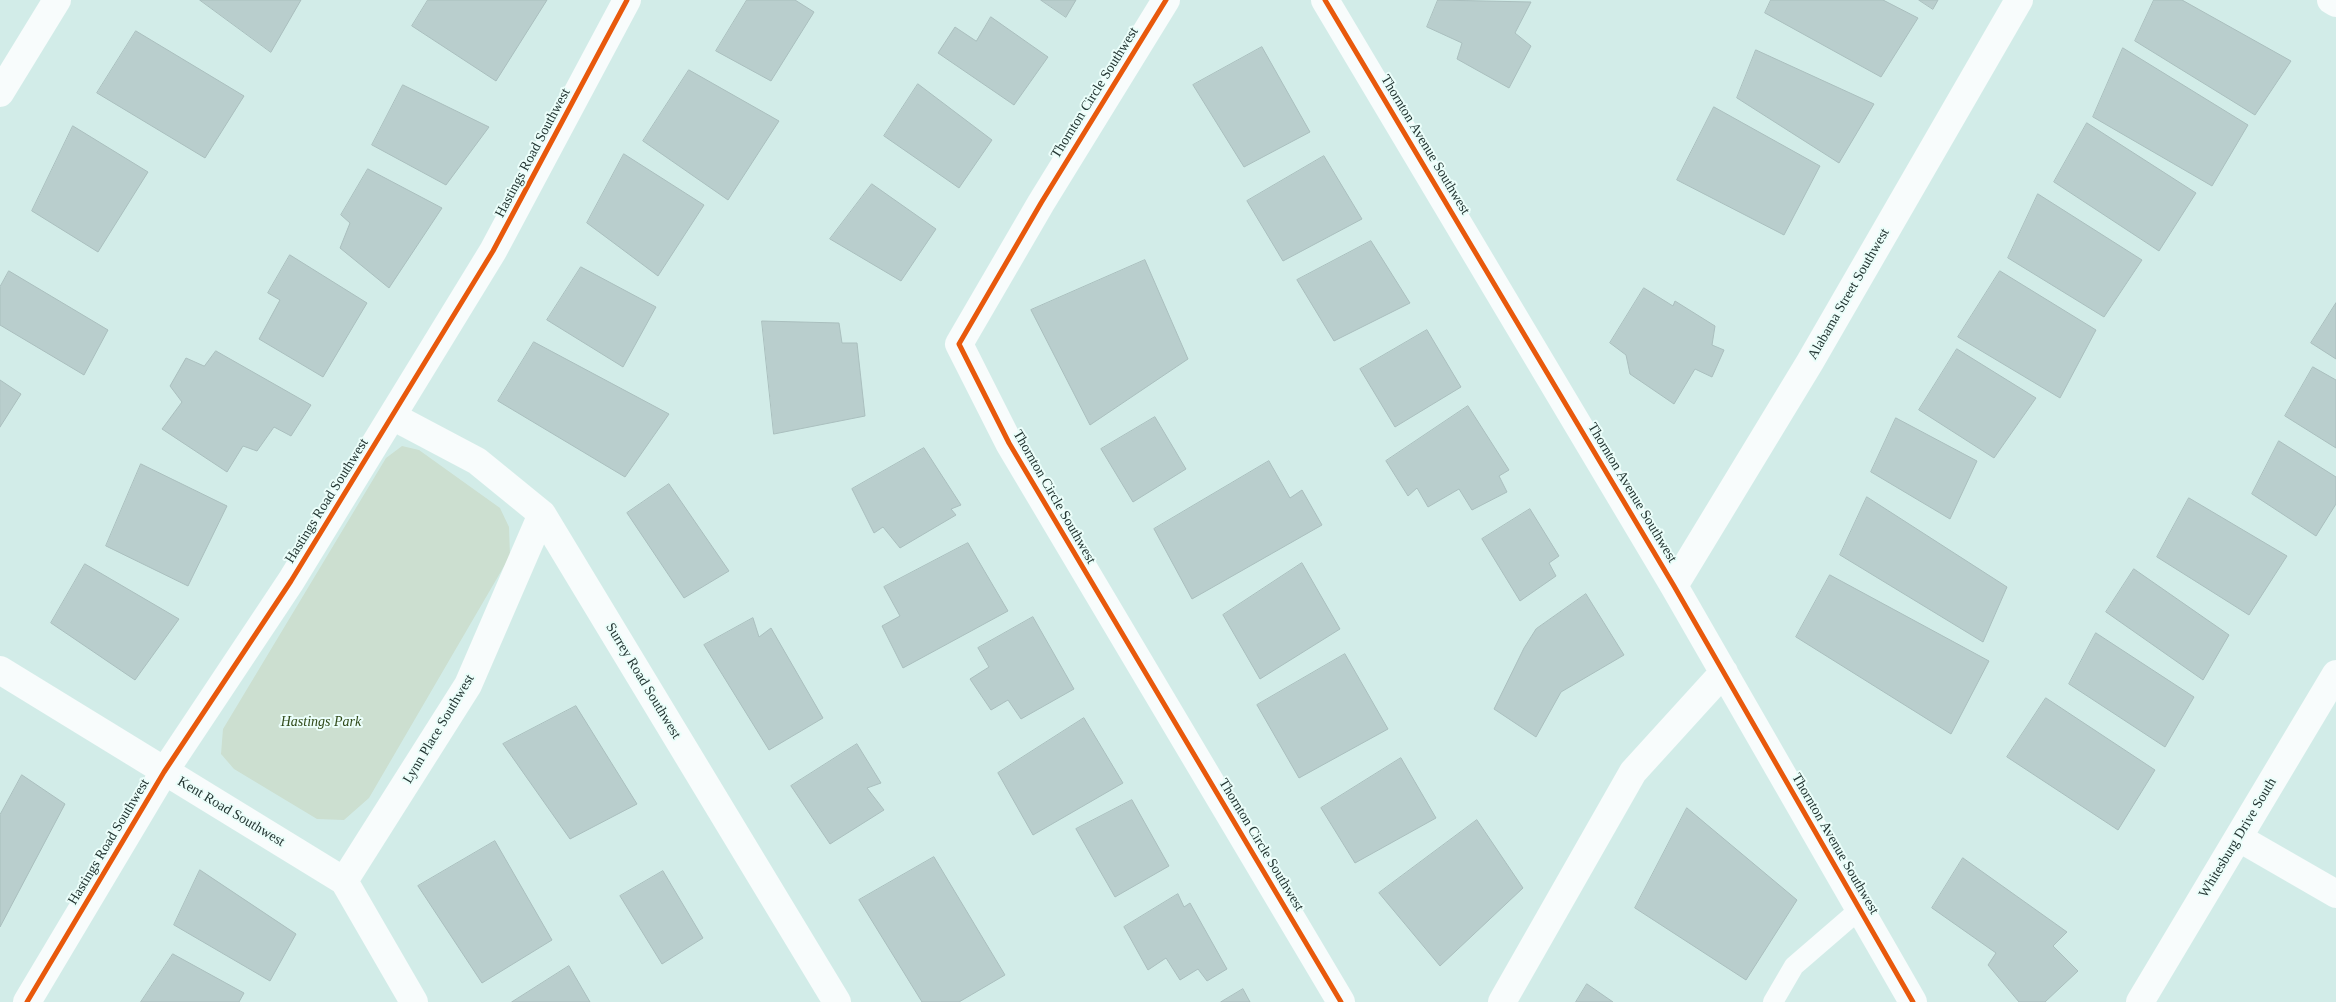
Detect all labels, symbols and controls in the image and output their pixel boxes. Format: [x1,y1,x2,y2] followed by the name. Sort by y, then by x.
[1048,24,1142,162] street label: Thornton Circle Southwest
[1377,72,1473,218] street label: Thornton Avenue Southwest
[492,86,574,220] street label: Hastings Road Southwest
[1805,225,1893,363] street label: Alabama Street Southwest
[1584,420,1680,566] street label: Thornton Avenue Southwest
[1009,427,1099,567] street label: Thornton Circle Southwest
[282,436,372,566] street label: Hastings Road Southwest
[602,620,684,742] street label: Surrey Road Southwest
[400,671,478,787] street label: Lynn Place Southwest
[281,714,361,730] park label: Hastings Park
[1788,771,1882,917] street label: Thornton Avenue Southwest
[174,773,288,851] street label: Kent Road Southwest
[2196,775,2280,901] street label: Whitesburg Drive South
[65,776,153,908] street label: Hastings Road Southwest
[1215,776,1307,914] street label: Thornton Circle Southwest

